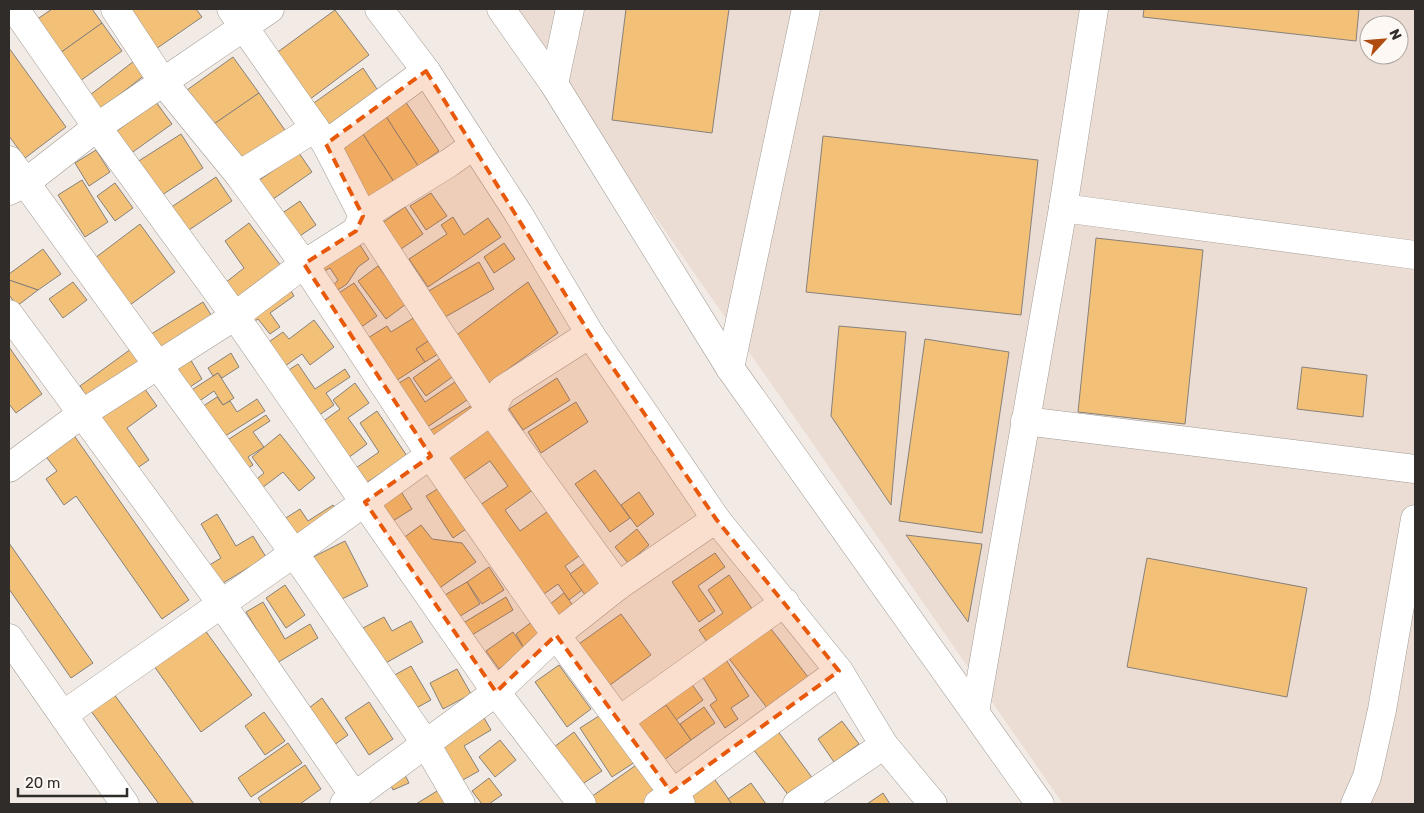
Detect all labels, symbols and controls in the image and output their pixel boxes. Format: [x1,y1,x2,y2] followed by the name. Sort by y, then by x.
[1359,15,1409,65] north arrow
[1385,26,1405,43] text: N
[18,766,126,798] scale bar
[25,774,60,792] text: 20 m

